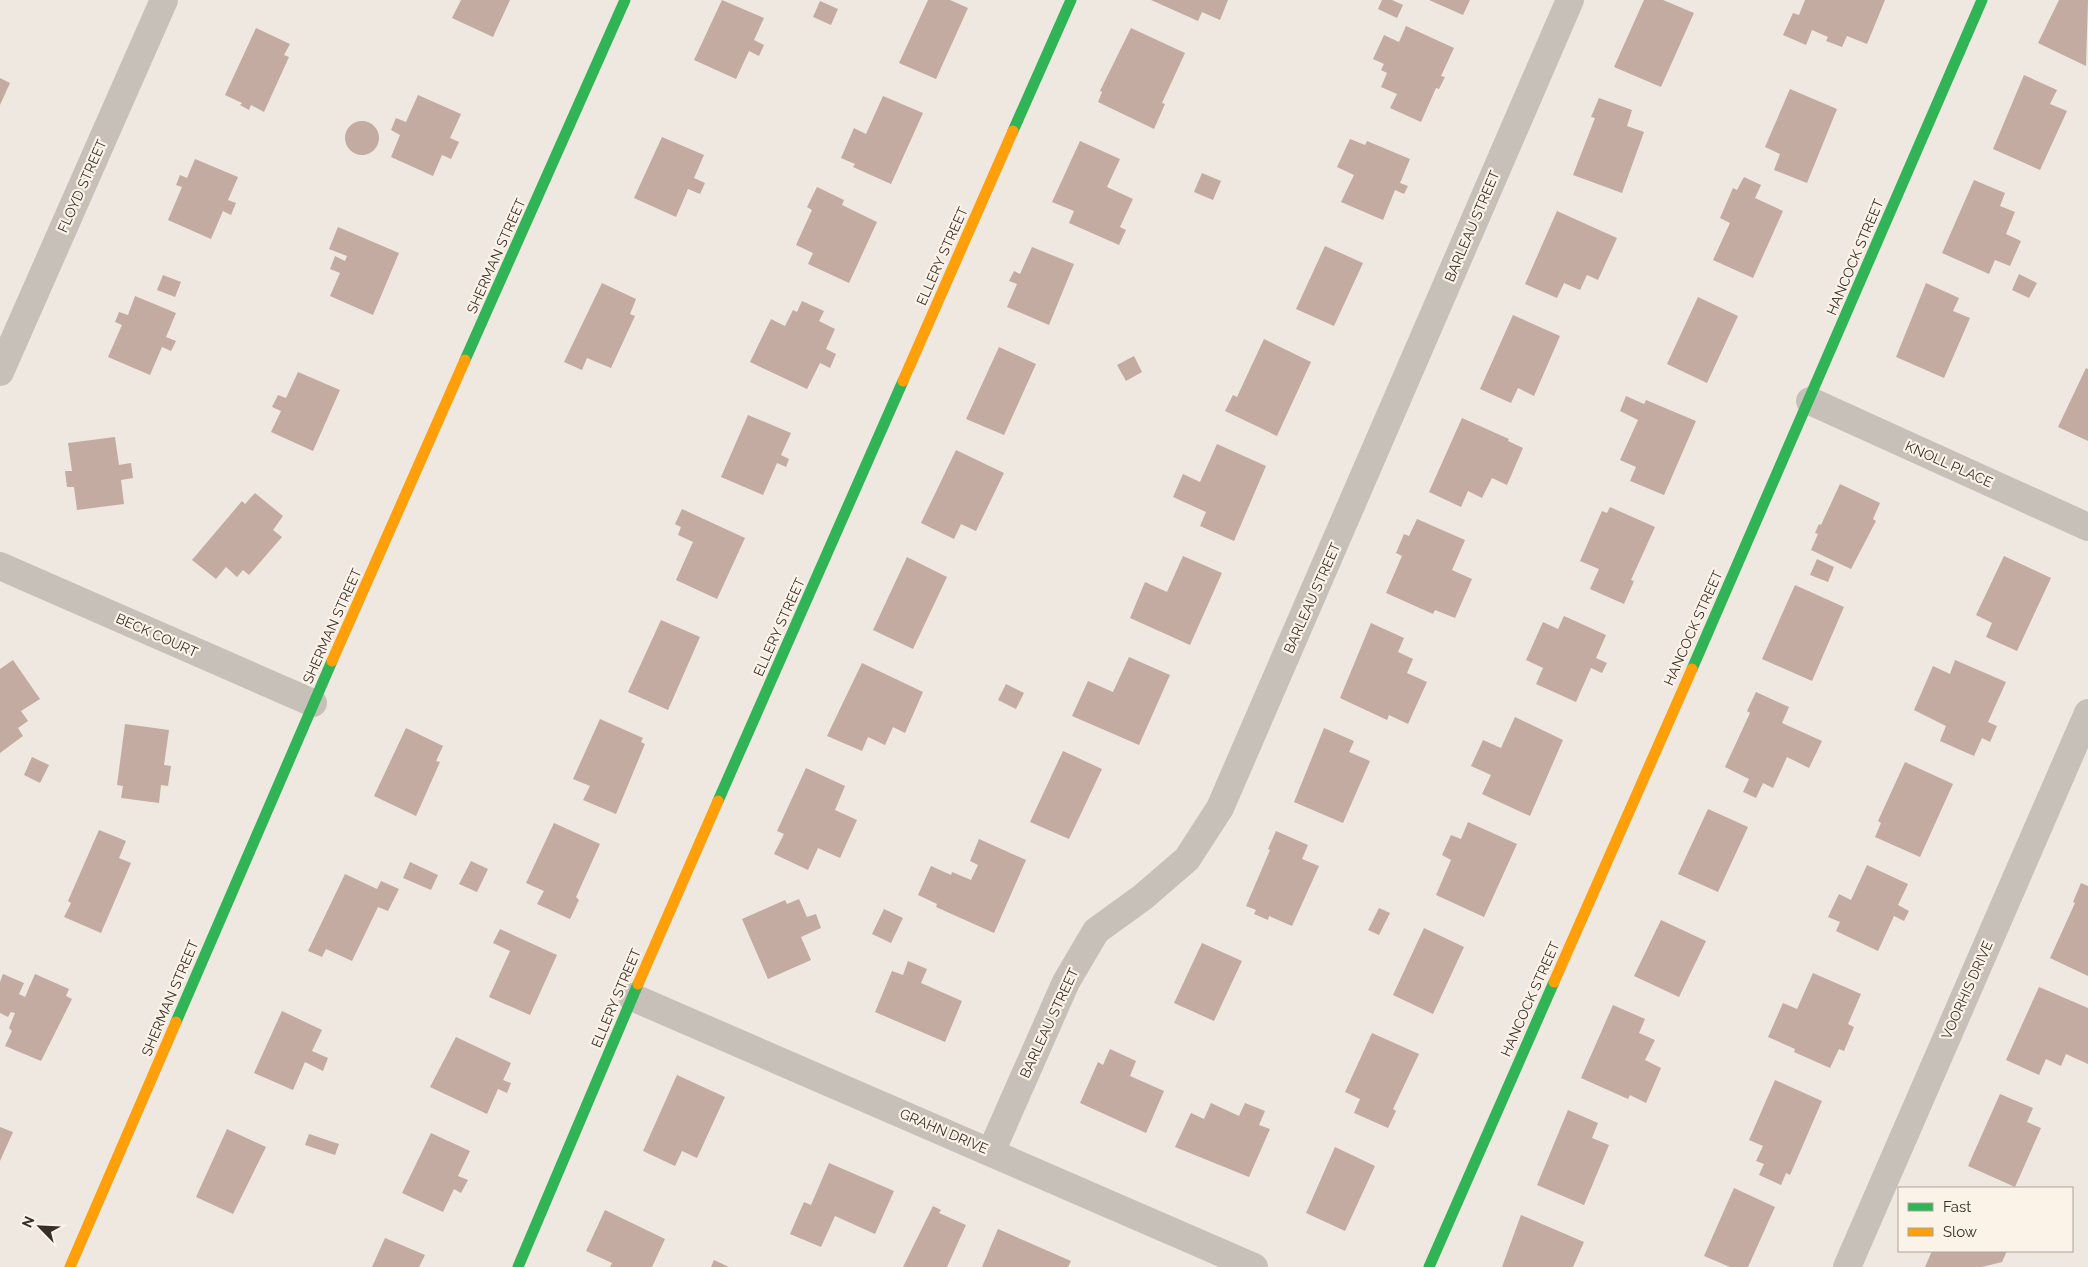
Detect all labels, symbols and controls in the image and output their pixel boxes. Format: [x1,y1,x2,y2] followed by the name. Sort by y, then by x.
[54,137,110,235] street label: FLOYD STREET
[1441,168,1503,284] street label: BARLEAU STREET
[463,196,529,316] street label: SHERMAN STREET
[1823,196,1887,317] street label: HANCOCK STREET
[913,204,971,308] street label: ELLERY STREET
[1903,438,1995,490] street label: KNOLL PLACE
[1280,540,1344,656] street label: BARLEAU STREET
[299,566,365,686] street label: SHERMAN STREET
[1660,568,1726,688] street label: HANCOCK STREET
[750,575,808,679] street label: ELLERY STREET
[114,610,201,660] street label: BECK COURT
[138,937,202,1058] street label: SHERMAN STREET
[1938,938,1996,1042] street label: VOORHIS DRIVE
[1497,939,1563,1059] street label: HANCOCK STREET
[588,946,644,1050] street label: ELLERY STREET
[1017,965,1082,1080] street label: BARLEAU STREET
[898,1105,990,1157] street label: GRAHN DRIVE
[1898,1187,2073,1252] legend
[1943,1198,1971,1216] text: Fast
[15,1202,65,1252] north arrow
[19,1214,38,1230] text: N
[1943,1223,1977,1241] text: Slow

